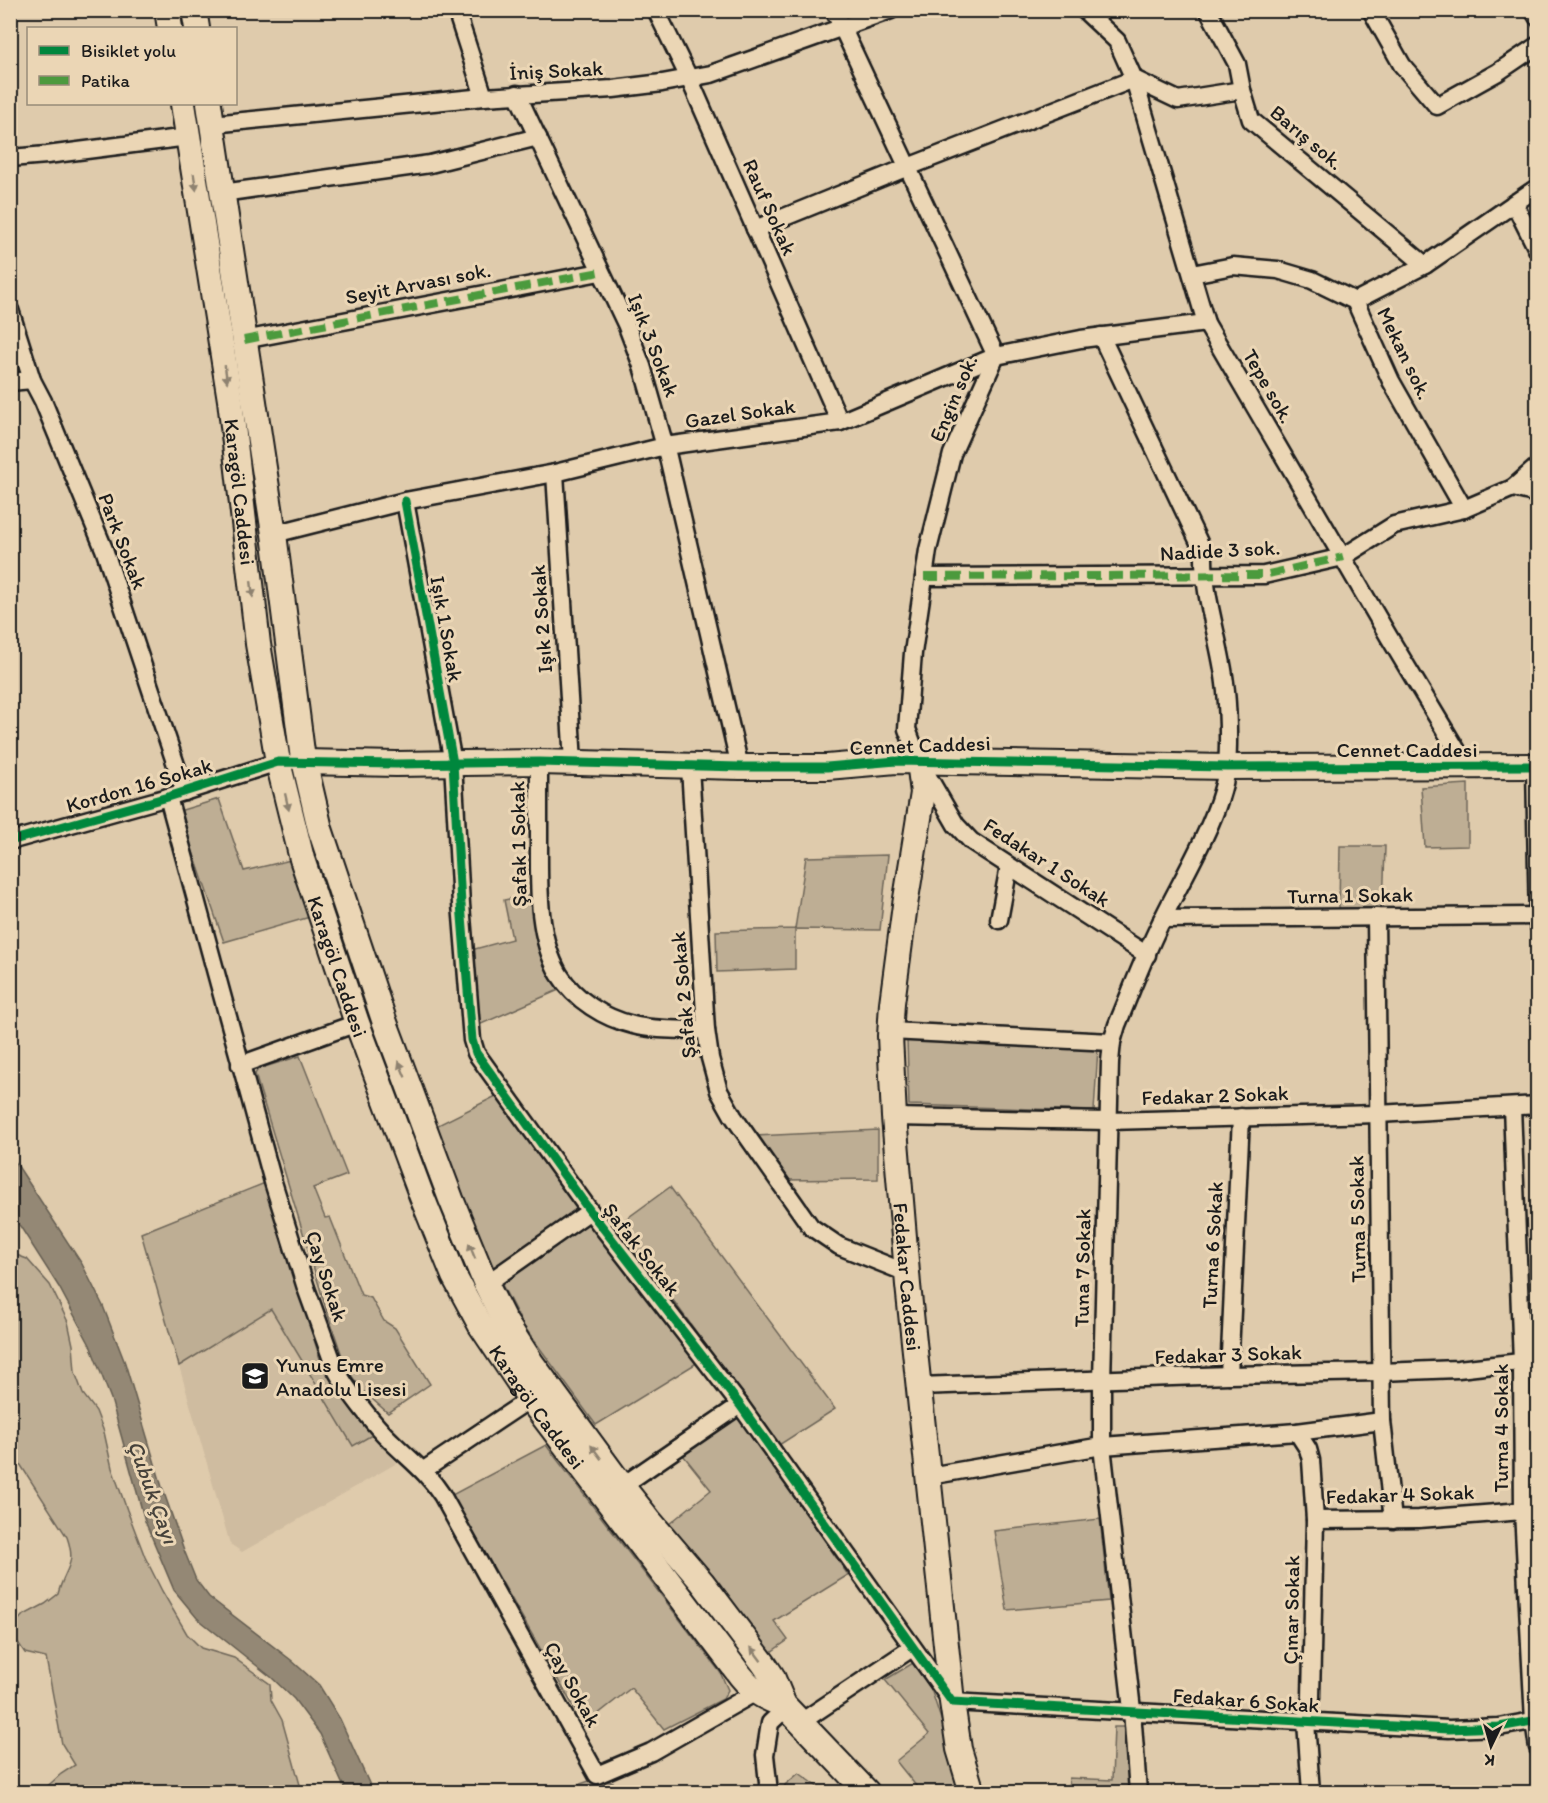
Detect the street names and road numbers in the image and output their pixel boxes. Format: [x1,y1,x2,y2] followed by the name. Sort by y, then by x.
[508,55,604,85] street label: İniş Sokak
[1265,99,1349,175] street label: Barış sok.
[738,155,802,259] street label: Rauf Sokak
[343,257,493,309] street label: Seyit Arvası sok.
[623,290,685,400] street label: Işık 3 Sokak
[1372,303,1438,403] street label: Mekan sok.
[1238,344,1300,428] street label: Tepe sok.
[924,351,982,445] street label: Engin sok.
[683,393,797,433] street label: Gazel Sokak
[220,417,261,566] street label: Karagöl Caddesi
[93,489,153,593] street label: Park Sokak
[1159,534,1281,566] street label: Nadide 3 sok.
[525,564,557,674] street label: Işık 2 Sokak
[425,574,469,684] street label: Işık 1 Sokak
[849,730,991,760] street label: Cennet Caddesi
[1336,737,1478,762] street label: Cennet Caddesi
[63,752,215,818] street label: Kordon 16 Sokak
[504,781,532,907] street label: Şafak 1 Sokak
[979,812,1115,912] street label: Fedakar 1 Sokak
[1287,881,1413,909] street label: Turna 1 Sokak
[303,892,374,1040] street label: Karagöl Caddesi
[665,930,701,1059] street label: Şafak 2 Sokak
[1141,1080,1289,1110] street label: Fedakar 2 Sokak
[1343,1155,1371,1283] street label: Turna 5 Sokak
[1196,1181,1228,1309] street label: Turna 6 Sokak
[598,1197,686,1301] street label: Şafak Sokak
[889,1202,927,1352] street label: Fedakar Caddesi
[1068,1208,1096,1328] street label: Tuna 7 Sokak
[301,1228,353,1325] street label: Çay Sokak
[484,1339,591,1473] street label: Karagöl Caddesi
[1154,1339,1302,1369] street label: Fedakar 3 Sokak
[1488,1363,1513,1492] street label: Turna 4 Sokak
[1325,1479,1475,1509] street label: Fedakar 4 Sokak
[1278,1555,1304,1665] street label: Çınar Sokak
[539,1637,607,1731] street label: Çay Sokak
[1172,1682,1320,1718] street label: Fedakar 6 Sokak

